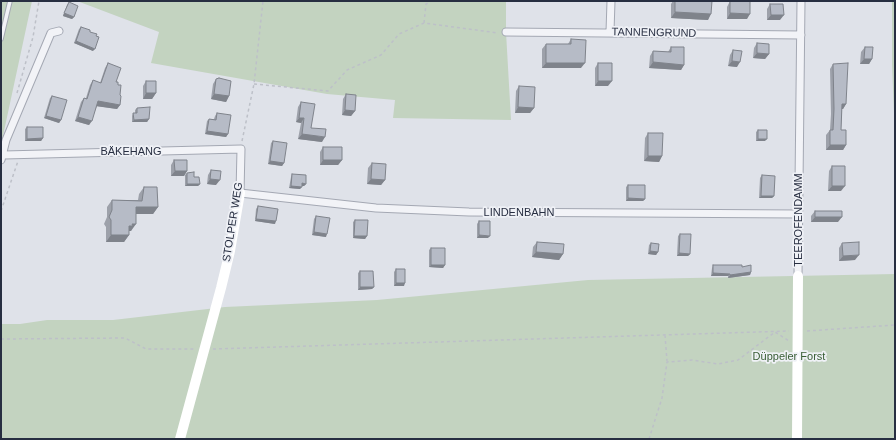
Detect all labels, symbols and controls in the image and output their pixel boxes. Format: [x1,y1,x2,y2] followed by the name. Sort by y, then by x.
[612,26,696,40] street label: TANNENGRUND
[100,145,162,159] street label: BÄKEHANG
[792,173,806,267] street label: TEEROFENDAMM
[220,181,246,263] street label: STOLPER WEG
[484,206,554,220] street label: LINDENBAHN
[753,350,825,364] park label: Düppeler Forst

